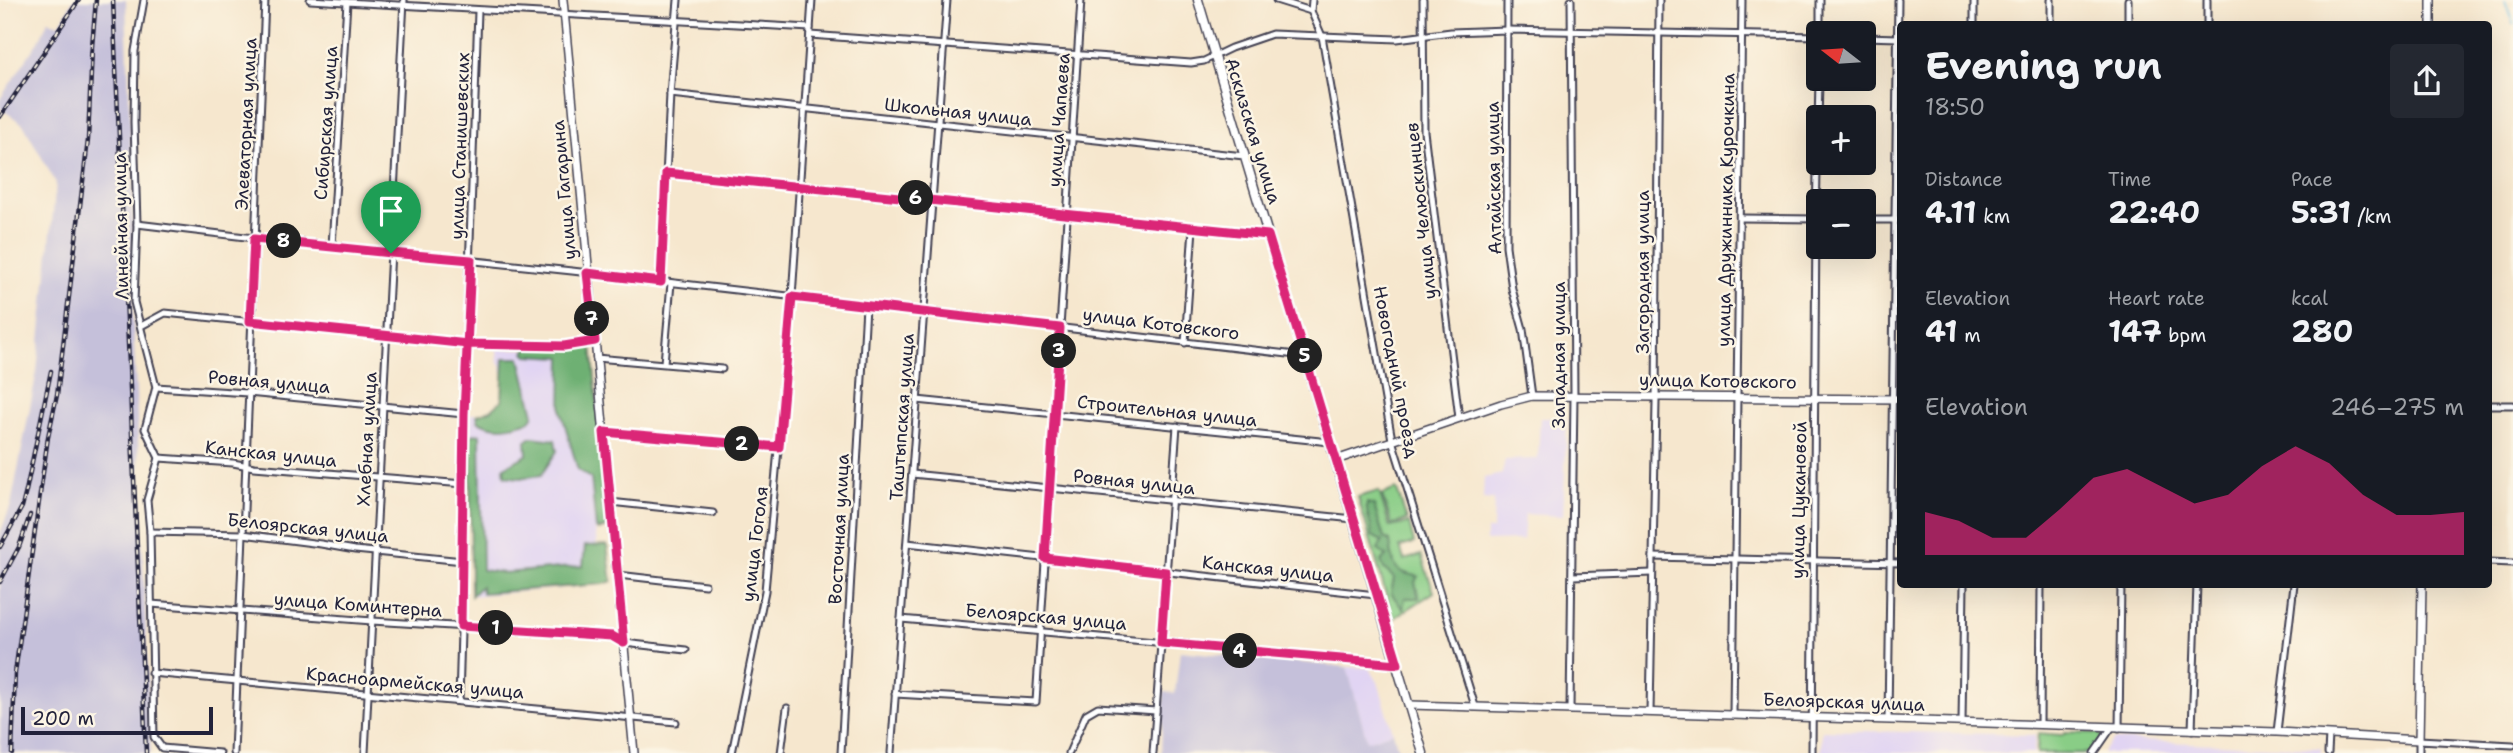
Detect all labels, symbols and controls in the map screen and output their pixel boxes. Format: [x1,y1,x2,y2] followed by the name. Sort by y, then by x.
[1806,21,1876,91] north arrow
[1806,21,1876,259] map controls
[229,37,263,211] street label: Элеваторная улица
[1925,40,2162,91] text: Evening run
[2390,44,2464,118] button: share
[309,45,343,201] street label: Сибирская улица
[445,52,475,240] street label: улица Станишевских
[1042,52,1076,188] street label: улица Чапаева
[1219,55,1287,207] street label: Аскизская улица
[1712,73,1740,347] street label: улица Дружинника Курочкина
[883,92,1033,132] street label: Школьная улица
[1925,92,1985,122] text: 18:50
[1481,101,1507,255] street label: Алтайская улица
[1806,105,1876,175] button: +
[546,119,582,261] street label: улица Гагарина
[1400,121,1442,301] street label: улица Челюскинцев
[108,152,134,300] street label: Линейная улица
[1925,167,2003,192] text: Distance
[2108,167,2152,192] text: Time
[2291,167,2333,192] text: Pace
[898,180,934,216] pin: 6
[361,181,421,253] pin
[909,185,922,210] text: 6
[1806,189,1876,259] button: −
[1631,190,1655,354] street label: Загородная улица
[372,192,410,230] icon: arrive
[1925,192,1977,233] text: 4.11
[2108,192,2200,233] text: 22:40
[2291,192,2351,233] text: 5:31
[1977,204,2010,229] text: km
[2351,204,2392,229] text: /km
[266,224,302,258] pin: 8
[277,228,290,253] text: 8
[1547,281,1571,429] street label: Западная улица
[1368,284,1425,461] street label: Новогодний проезд
[1925,286,2010,311] text: Elevation
[2108,286,2205,311] text: Heart rate
[2291,286,2328,311] text: kcal
[574,302,610,336] pin: 7
[1081,302,1241,346] street label: улица Котовского
[585,306,598,331] text: 7
[1925,311,1958,352] text: 41
[2108,311,2162,352] text: 147
[2291,311,2354,352] text: 280
[1958,323,1981,348] text: m
[2162,323,2207,348] text: bpm
[884,333,920,501] street label: Таштыпская улица
[1042,334,1076,368] pin: 3
[1052,338,1065,363] text: 3
[1288,338,1322,374] pin: 5
[1299,343,1310,368] text: 5
[207,365,331,399] street label: Ровная улица
[1639,368,1797,394] street label: улица Котовского
[351,371,383,507] street label: Хлебная улица
[1076,390,1258,432] street label: Строительная улица
[1925,392,2028,422] text: Elevation
[2330,392,2464,422] text: 246–275 m
[1786,421,1812,579] street label: улица Цукановой
[724,426,760,462] pin: 2
[735,431,748,456] text: 2
[204,435,338,473] street label: Канская улица
[823,453,855,605] street label: Восточная улица
[1072,464,1196,500] street label: Ровная улица
[736,485,774,603] street label: улица Гоголя
[226,508,390,548] street label: Белоярская улица
[1201,550,1335,588] street label: Канская улица
[273,587,443,623] street label: улица Коминтерна
[964,598,1128,636] street label: Белоярская улица
[478,610,514,646] pin: 1
[491,615,500,640] text: 1
[1222,634,1258,668] pin: 4
[1233,638,1246,663] text: 4
[305,662,525,704] street label: Красноармейская улица
[1763,687,1925,717] street label: Белоярская улица
[21,704,214,736] scale bar
[32,706,94,731] text: 200 m

